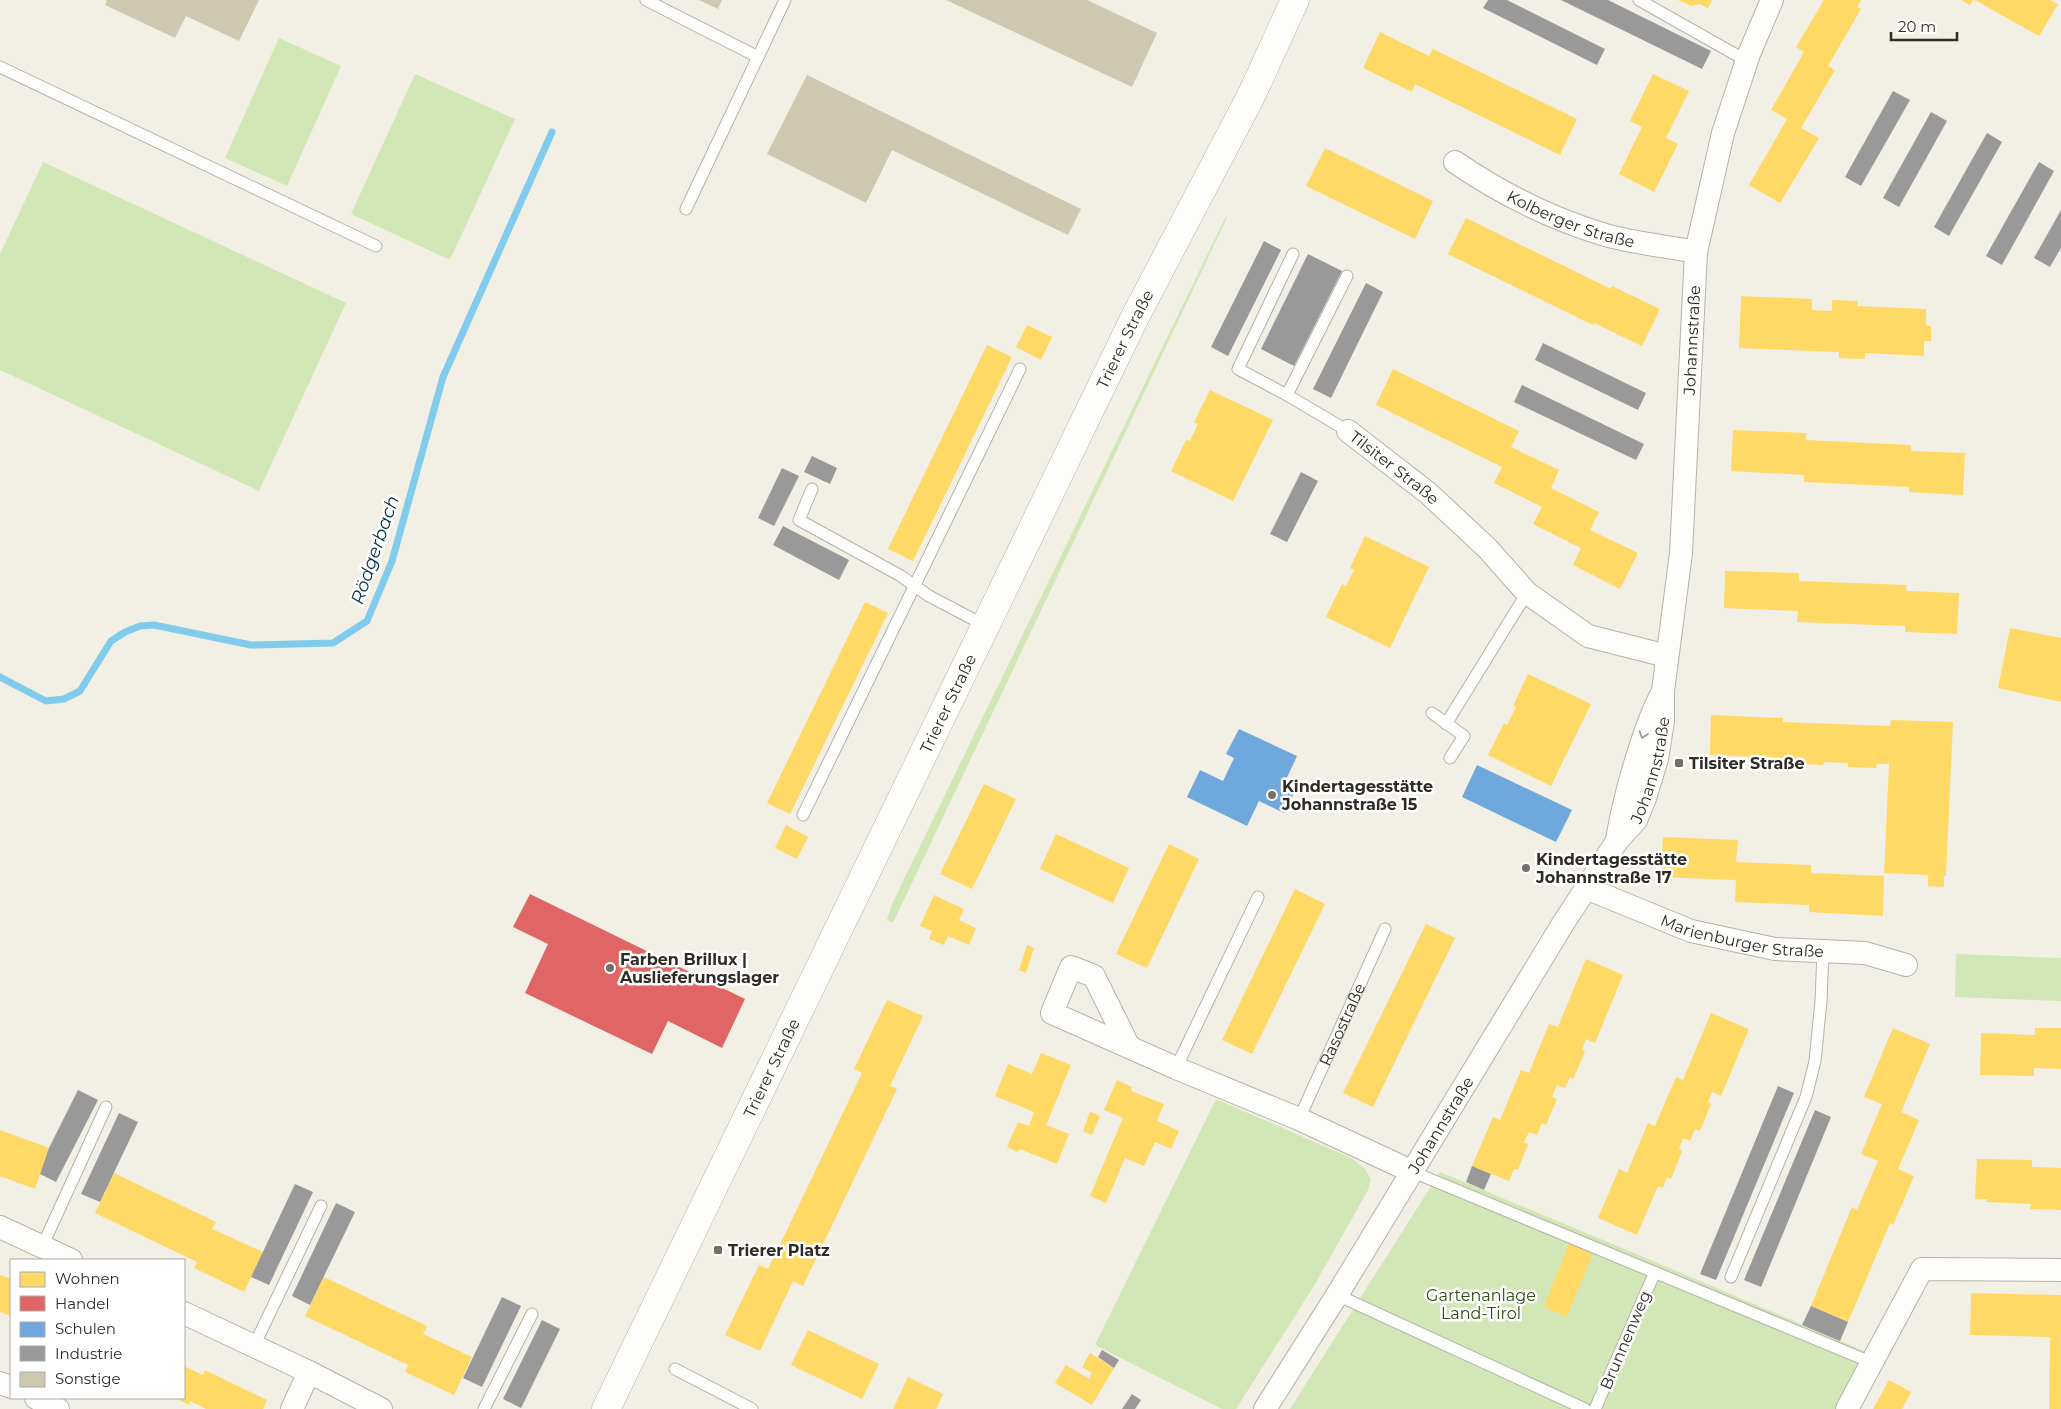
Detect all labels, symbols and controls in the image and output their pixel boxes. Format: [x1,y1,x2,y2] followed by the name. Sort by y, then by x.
[1891,10,1957,42] scale bar
[1898,17,1936,36] text: 20 m
[1504,187,1636,251] street label: Kolberger Straße
[1680,285,1704,396] street label: Johannstraße
[1093,287,1158,392] street label: Trierer Straße
[1346,427,1443,508] street label: Tilsiter Straße
[346,493,404,607] water label: Rödgerbach
[916,651,980,756] street label: Trierer Straße
[1626,715,1674,827] street label: Johannstraße
[1639,730,1649,738] one-way arrow
[1689,754,1805,773] place label: Tilsiter Straße
[1673,757,1685,769] marker: Tilsiter Straße
[1281,777,1433,814] place label: Kindertagesstätte Johannstraße 15
[1266,789,1278,801] marker: Kindertagesstätte Johannstraße 15
[1535,850,1687,887] place label: Kindertagesstätte Johannstraße 17
[1520,862,1532,874] marker: Kindertagesstätte Johannstraße 17
[1658,911,1824,961] street label: Marienburger Straße
[619,950,779,987] place label: Farben Brillux | Auslieferungslager
[604,962,616,974] marker: Farben Brillux | Auslieferungslager
[1315,980,1369,1069] street label: Rasostraße
[740,1016,804,1121] street label: Trierer Straße
[1404,1073,1478,1178] street label: Johannstraße
[728,1241,830,1260] place label: Trierer Platz
[712,1244,724,1256] marker: Trierer Platz
[10,1259,185,1399] legend
[55,1269,120,1288] text: Wohnen
[1426,1286,1536,1323] park label: Gartenanlage Land-Tirol
[1596,1288,1655,1393] street label: Brunnenweg
[55,1294,109,1313] text: Handel
[55,1319,116,1338] text: Schulen
[55,1344,122,1363] text: Industrie
[55,1369,121,1388] text: Sonstige

